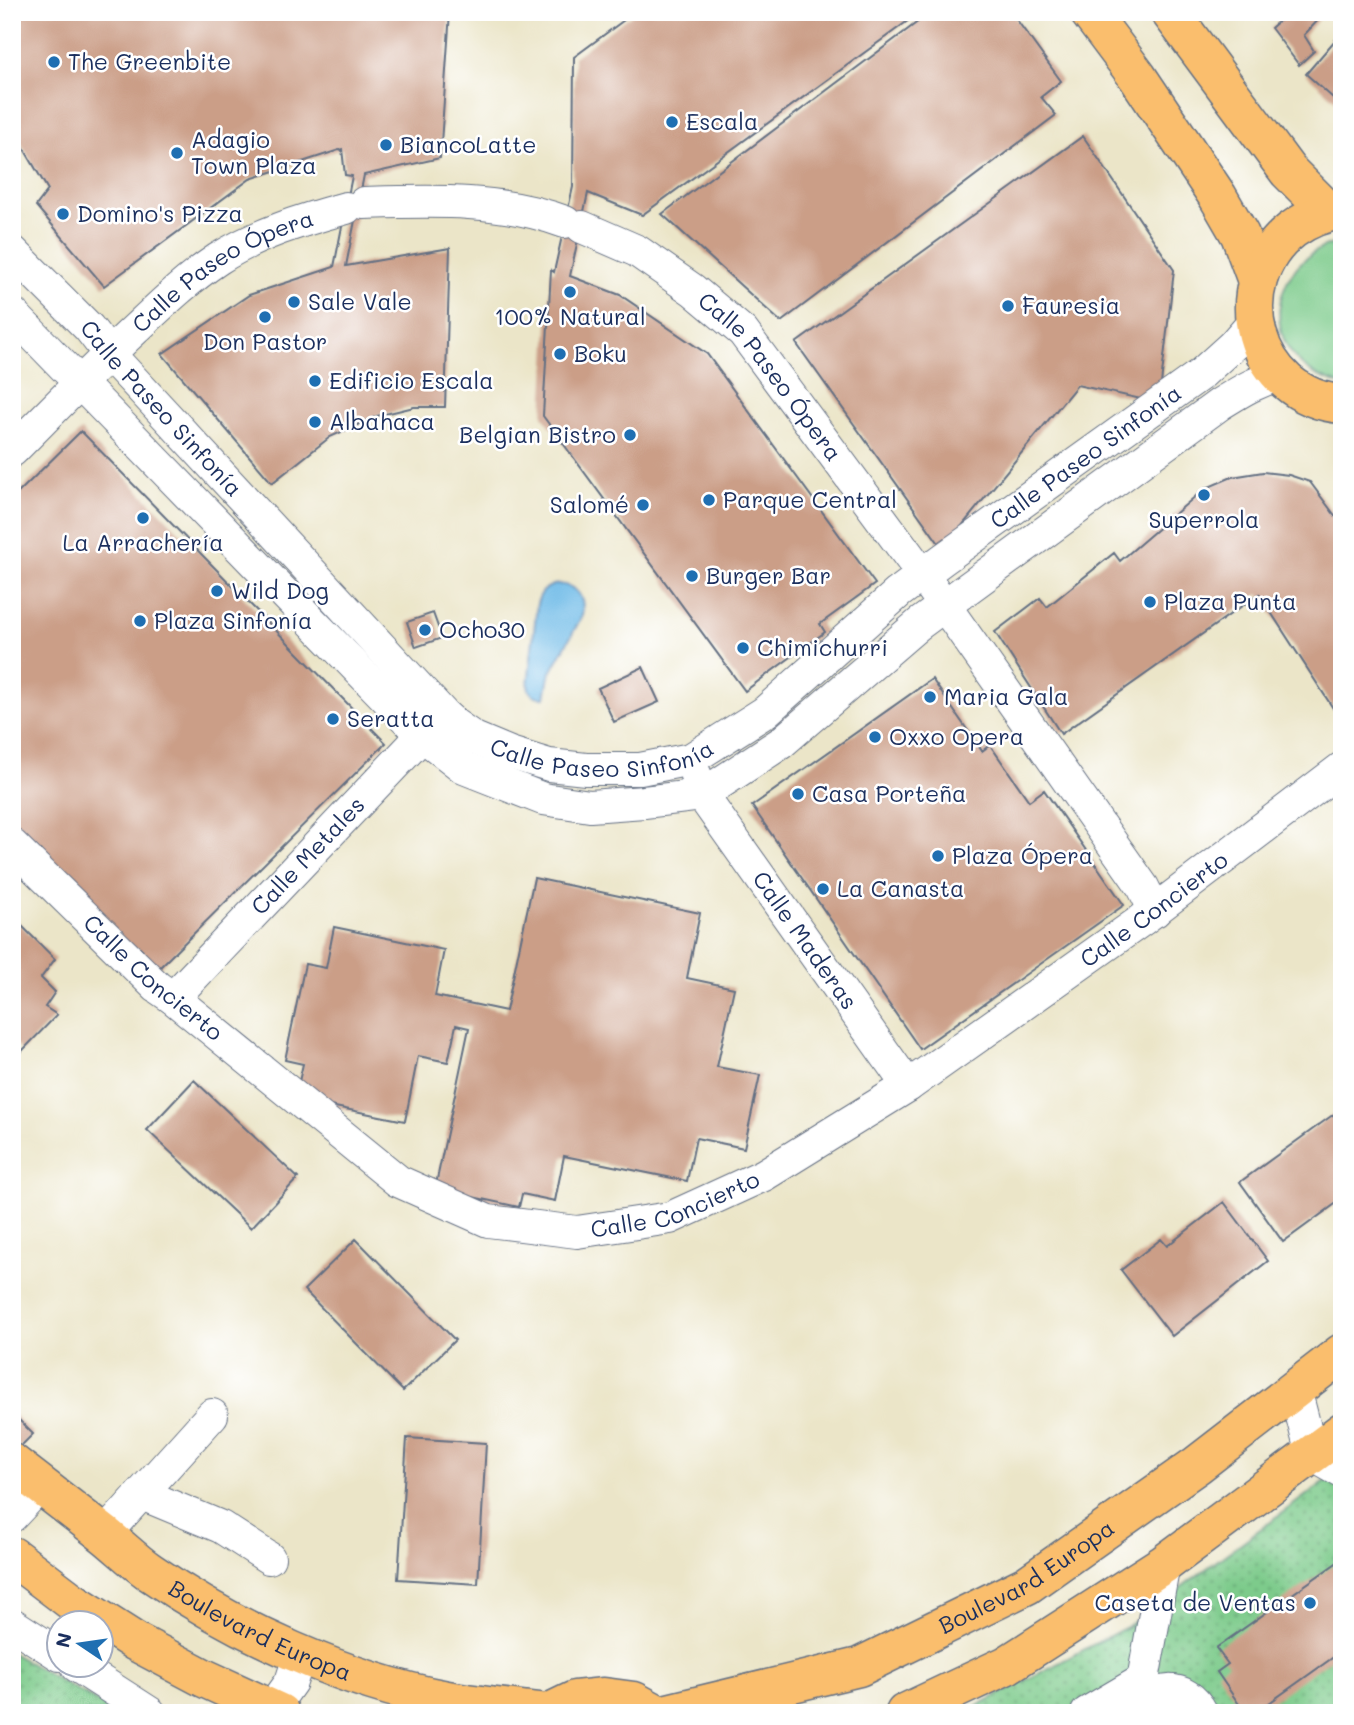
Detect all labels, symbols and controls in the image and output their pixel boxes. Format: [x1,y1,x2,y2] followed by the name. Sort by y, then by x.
[68,46,231,76] place label: The Greenbite
[46,54,62,70] marker: The Greenbite
[686,106,758,136] place label: Escala
[664,114,680,130] marker: Escala
[191,124,317,180] place label: Adagio Town Plaza
[400,129,536,159] place label: BiancoLatte
[378,137,394,153] marker: BiancoLatte
[169,145,185,161] marker: Adagio Town Plaza
[77,198,243,228] place label: Domino's Pizza
[125,202,317,339] street label: Calle Paseo Ópera
[55,206,71,222] marker: Domino's Pizza
[562,284,578,300] marker: 100% Natural
[692,285,849,467] street label: Calle Paseo Ópera
[308,286,412,316] place label: Sale Vale
[1022,290,1120,320] place label: Fauresia
[286,294,302,310] marker: Sale Vale
[1000,298,1016,314] marker: Fauresia
[494,301,646,331] place label: 100% Natural
[257,309,273,325] marker: Don Pastor
[74,313,250,502] street label: Calle Paseo Sinfonía
[203,326,327,356] place label: Don Pastor
[574,338,627,368] place label: Boku
[552,346,568,362] marker: Boku
[329,365,494,395] place label: Edificio Escala
[307,373,323,389] marker: Edificio Escala
[983,377,1187,535] street label: Calle Paseo Sinfonía
[329,406,435,436] place label: Albahaca
[307,414,323,430] marker: Albahaca
[459,419,616,449] place label: Belgian Bistro
[622,427,638,443] marker: Belgian Bistro
[723,484,897,514] place label: Parque Central
[1196,487,1212,503] marker: Superrola
[550,489,629,519] place label: Salomé
[701,492,717,508] marker: Parque Central
[635,497,651,513] marker: Salomé
[1149,504,1259,534] place label: Superrola
[135,510,151,526] marker: La Arrachería
[63,527,223,557] place label: La Arrachería
[706,560,831,590] place label: Burger Bar
[684,568,700,584] marker: Burger Bar
[231,575,329,605] place label: Wild Dog
[209,583,225,599] marker: Wild Dog
[1164,586,1296,616] place label: Plaza Punta
[1142,594,1158,610] marker: Plaza Punta
[154,605,312,635] place label: Plaza Sinfonía
[132,613,148,629] marker: Plaza Sinfonía
[439,614,525,644] place label: Ocho30
[417,622,433,638] marker: Ocho30
[757,632,888,662] place label: Chimichurri
[735,640,751,656] marker: Chimichurri
[944,681,1068,711] place label: Maria Gala
[922,689,938,705] marker: Maria Gala
[347,703,435,733] place label: Seratta
[325,711,341,727] marker: Seratta
[889,721,1024,751] place label: Oxxo Opera
[487,726,715,754] street label: Calle Paseo Sinfonía
[867,729,883,745] marker: Oxxo Opera
[486,730,719,783] text: Calle Paseo Sinfonía
[812,778,966,808] place label: Casa Porteña
[790,786,806,802] marker: Casa Porteña
[244,790,371,921] street label: Calle Metales
[952,840,1093,870] place label: Plaza Ópera
[1074,844,1234,973] street label: Calle Concierto
[930,848,946,864] marker: Plaza Ópera
[746,865,865,1015] street label: Calle Maderas
[837,873,964,903] place label: La Canasta
[815,881,831,897] marker: La Canasta
[78,907,230,1047] street label: Calle Concierto
[588,1163,764,1244] street label: Calle Concierto
[933,1512,1120,1640] street label: Boulevard Europa
[163,1572,356,1687] street label: Boulevard Europa
[1094,1587,1296,1617] place label: Caseta de Ventas
[1302,1595,1318,1611] marker: Caseta de Ventas
[46,1610,116,1680] north arrow
[49,1630,77,1650] text: N

